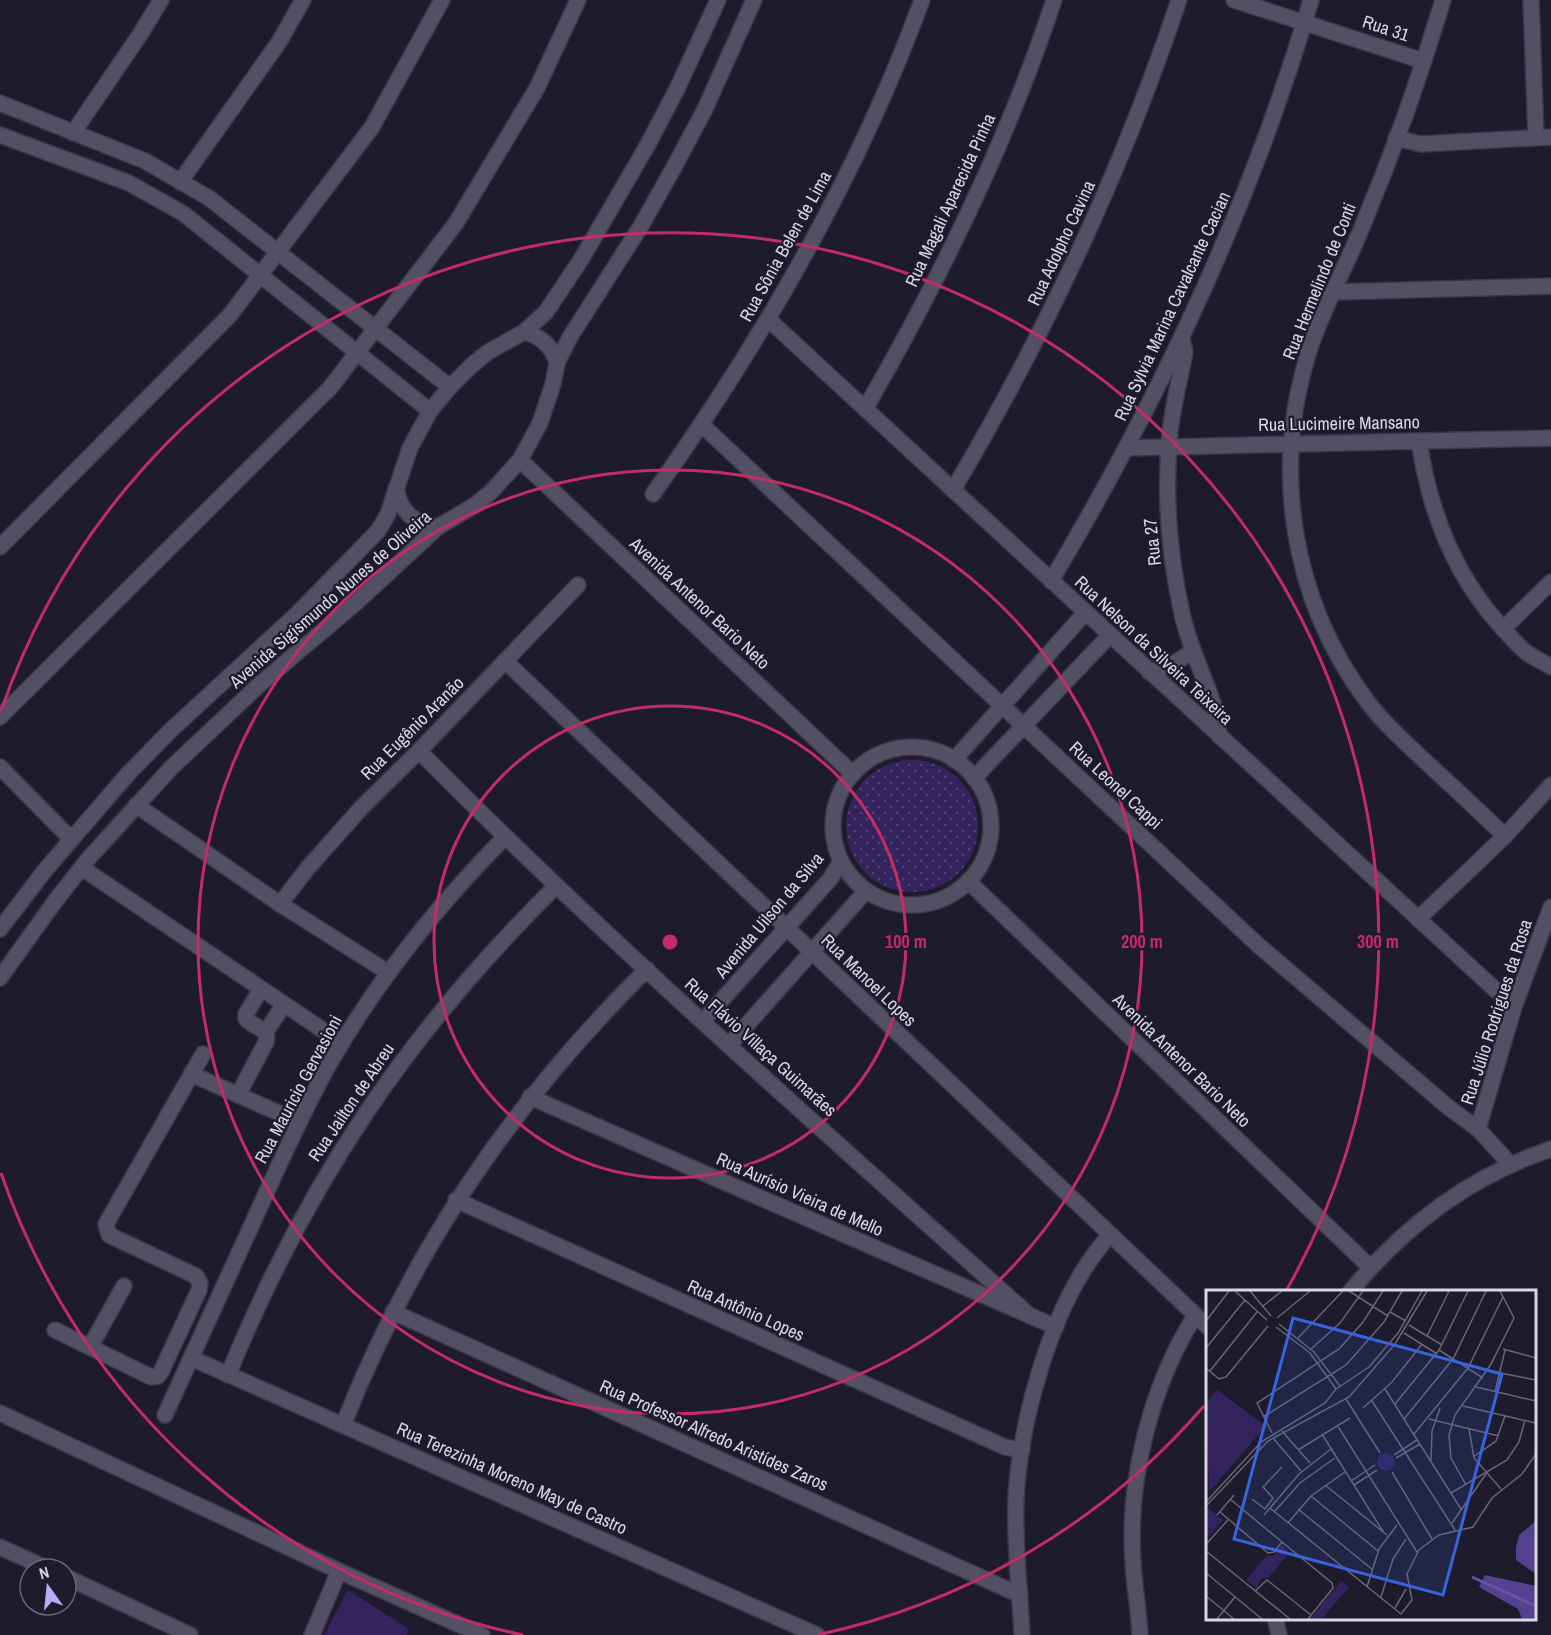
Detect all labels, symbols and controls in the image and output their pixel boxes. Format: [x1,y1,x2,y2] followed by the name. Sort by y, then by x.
[1360,9,1413,47] street label: Rua 31
[899,109,1001,291] street label: Rua Magali Aparecida Pinha
[733,166,837,326] street label: Rua Sônia Belen de Lima
[1021,176,1101,310] street label: Rua Adolpho Cavina
[1108,187,1236,425] street label: Rua Sylvia Marina Cavalcante Cacian
[1276,199,1362,363] street label: Rua Hermelindo de Conti
[1258,409,1420,437] street label: Rua Lucimeire Mansano
[223,504,436,694] street label: Avenida Sigismundo Nunes de Oliveira
[1137,517,1167,567] street label: Rua 27
[624,531,776,675] street label: Avenida Antenor Bario Neto
[1069,570,1239,730] street label: Rua Nelson da Silveira Teixeira
[355,671,469,785] street label: Rua Eugênio Aranão
[1064,735,1168,835] street label: Rua Leonel Cappi
[708,847,829,984] street label: Avenida Uilson da Silva
[1454,916,1538,1108] street label: Rua Júlio Rodrigues da Rosa
[816,928,922,1032] street label: Rua Manoel Lopes
[885,929,927,954] text: 100 m
[1121,929,1163,954] text: 200 m
[1357,929,1399,954] text: 300 m
[660,932,680,952] centre of rings
[680,972,842,1122] street label: Rua Flávio Villaça Guimarães
[1107,987,1257,1133] street label: Avenida Antenor Bario Neto
[248,1010,348,1168] street label: Rua Mauricio Gervasioni
[302,1038,400,1166] street label: Rua Jailton de Abreu
[713,1146,887,1242] street label: Rua Aurísio Vieira de Mello
[684,1273,808,1347] street label: Rua Antônio Lopes
[1206,1290,1536,1620] inset map
[596,1373,832,1497] street label: Rua Professor Alfredo Aristídes Zaros
[393,1416,631,1540] street label: Rua Terezinha Moreno May de Castro
[18,1557,78,1617] north arrow
[37,1561,52,1584] text: N

